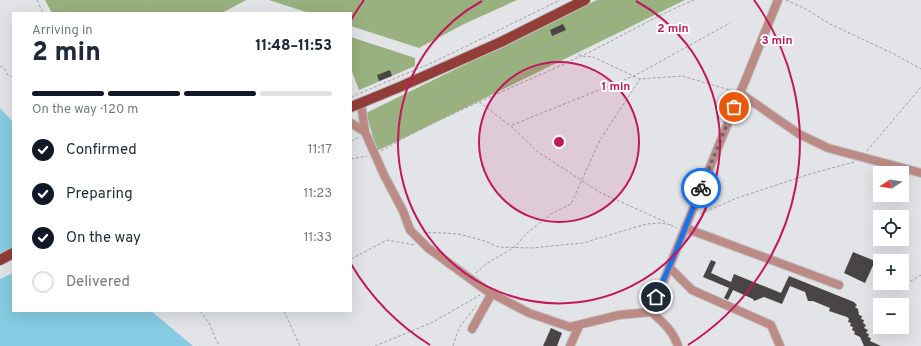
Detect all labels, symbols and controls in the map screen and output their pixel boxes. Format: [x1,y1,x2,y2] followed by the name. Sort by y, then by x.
[657,21,689,37] text: 2 min
[32,23,93,39] text: Arriving in
[761,33,793,49] text: 3 min
[32,37,101,70] text: 2 min
[255,37,332,56] text: 11:48–11:53
[602,79,630,95] text: 1 min
[717,90,751,124] pin
[723,96,745,118] icon: bag
[32,102,138,118] text: On the way · 120 m
[552,135,566,149] centre of rings
[32,139,54,161] icon: check
[66,141,137,160] text: Confirmed
[308,142,332,158] text: 11:17
[873,166,909,202] north arrow
[873,166,909,334] map controls
[681,168,721,208] courier
[690,177,712,199] icon: bike
[32,183,54,205] icon: check
[66,185,133,204] text: Preparing
[304,186,332,202] text: 11:23
[873,210,909,246] button: locate
[32,227,54,249] icon: check
[66,229,141,248] text: On the way
[304,230,332,246] text: 11:33
[873,254,909,290] button: +
[66,273,130,292] text: Delivered
[639,280,673,314] pin
[645,286,667,308] icon: home
[873,298,909,334] button: −

